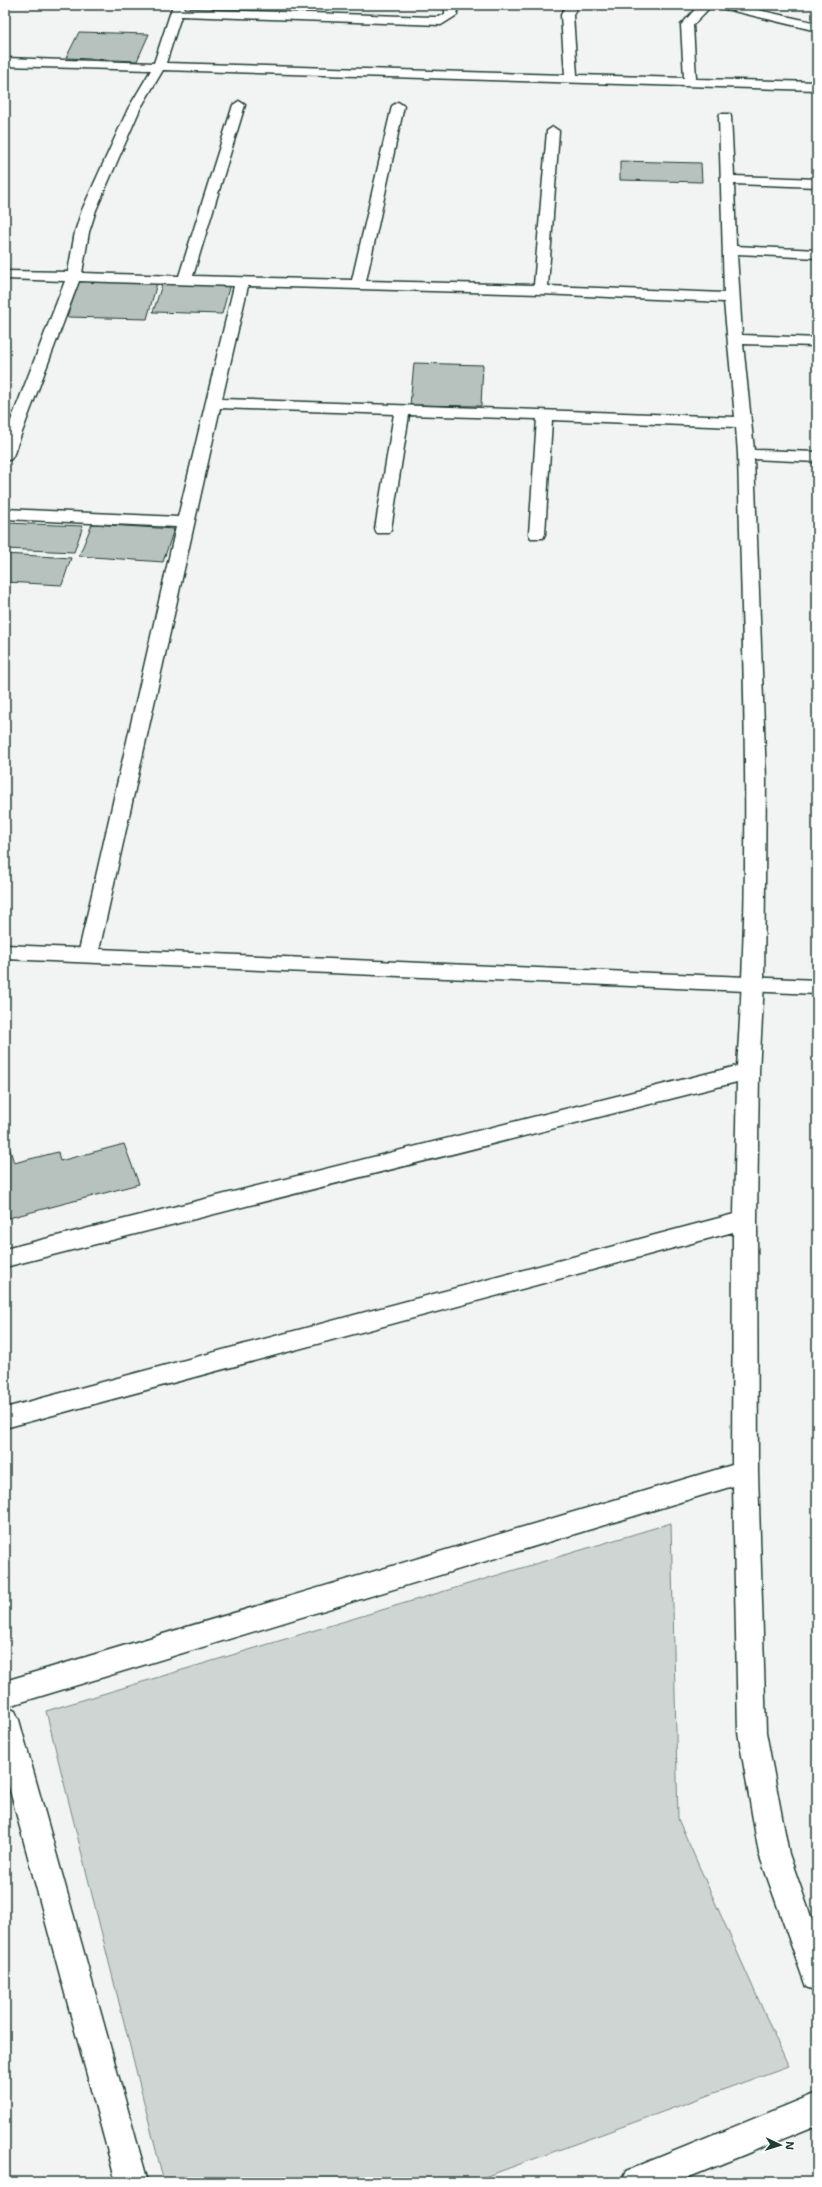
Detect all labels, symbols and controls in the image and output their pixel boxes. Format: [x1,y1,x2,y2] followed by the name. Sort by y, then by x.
[760,2125,800,2165] north arrow
[782,2141,797,2151] text: N

